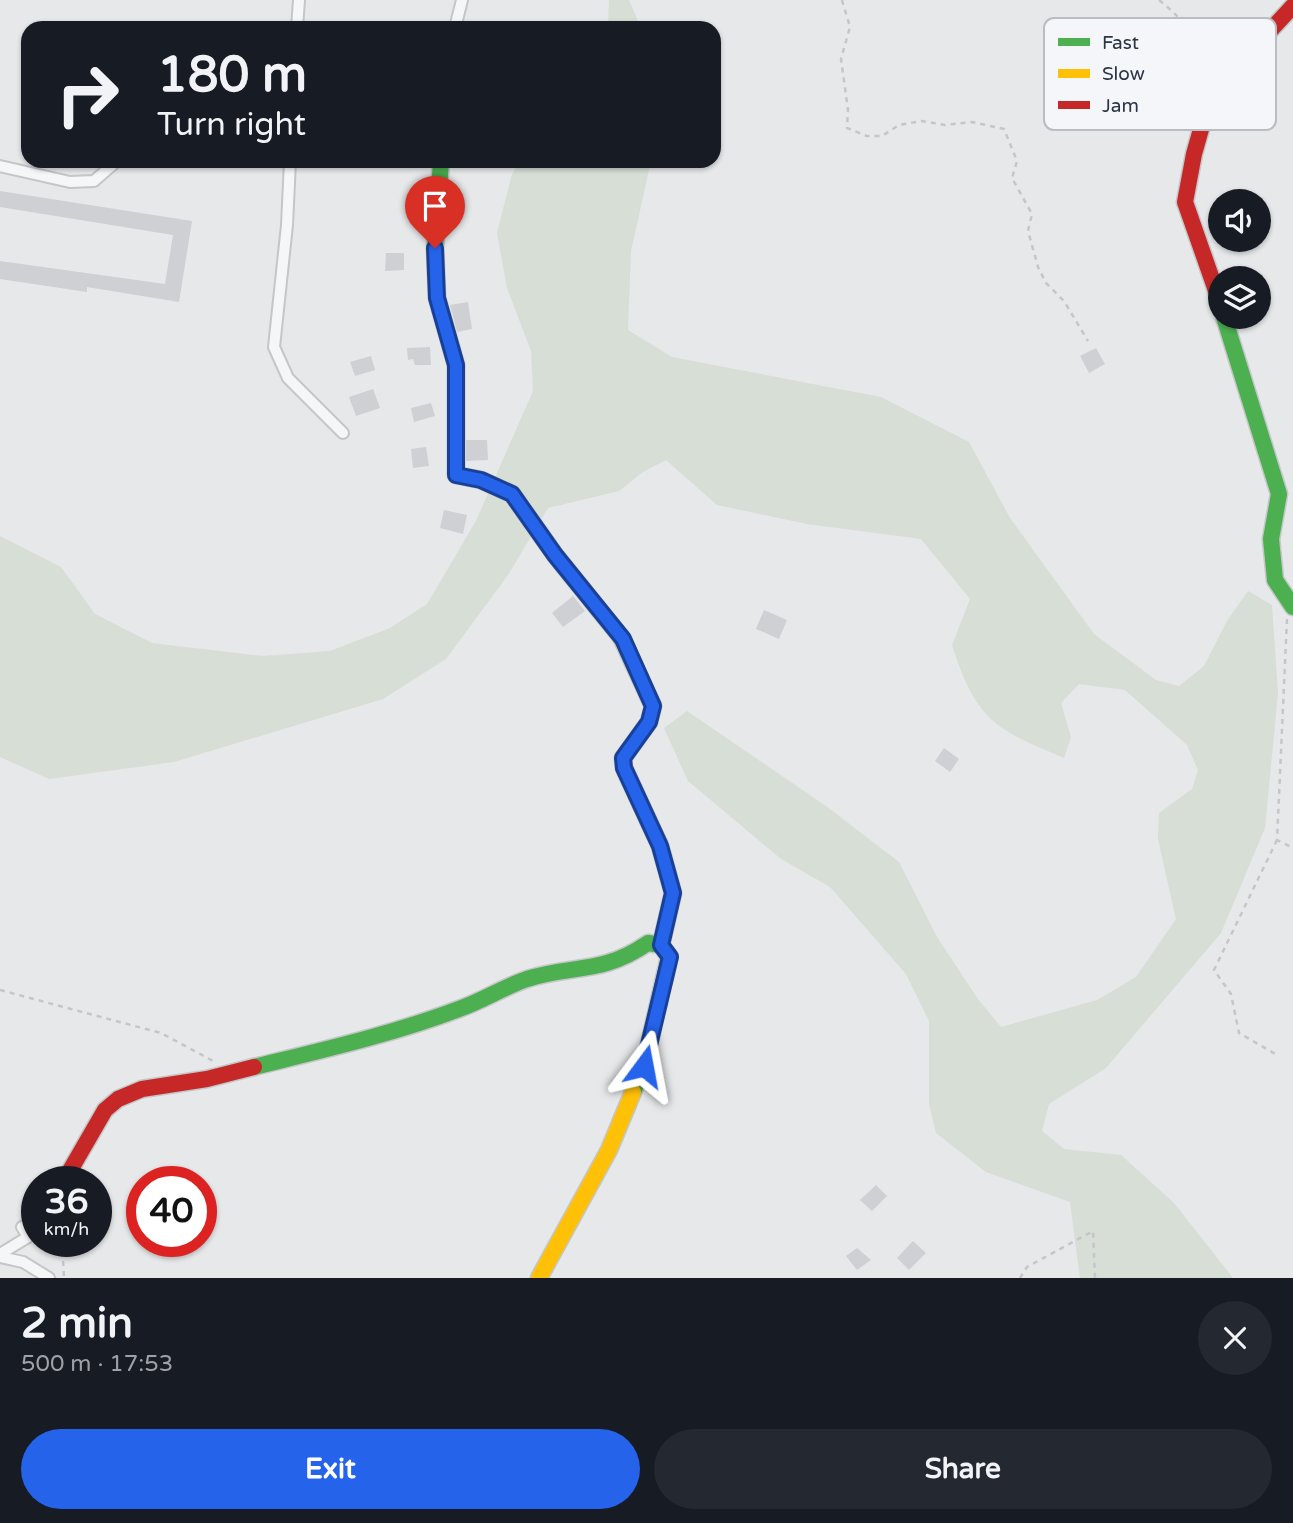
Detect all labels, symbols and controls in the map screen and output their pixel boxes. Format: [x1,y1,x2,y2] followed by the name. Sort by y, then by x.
[1044,18,1276,130] legend
[1102,32,1139,54] text: Fast
[157,46,307,105] text: 180 m
[42,49,133,140] icon: right
[1102,63,1145,85] text: Slow
[1102,95,1139,117] text: Jam
[157,106,306,144] text: Turn right
[405,176,465,248] pin
[416,187,454,225] icon: arrive
[1208,189,1271,329] map controls
[1208,189,1271,252] button: sound
[1208,266,1271,329] button: layers
[607,1029,681,1103] position arrow
[126,1166,217,1257] speed limit sign: 40
[45,1181,88,1223] text: 36
[44,1218,89,1240] text: km/h
[21,1298,133,1349] text: 2 min
[1198,1301,1272,1375] button: close
[21,1350,173,1378] text: 500 m · 17:53
[21,1429,640,1509] button: Exit
[654,1429,1272,1509] button: Share

